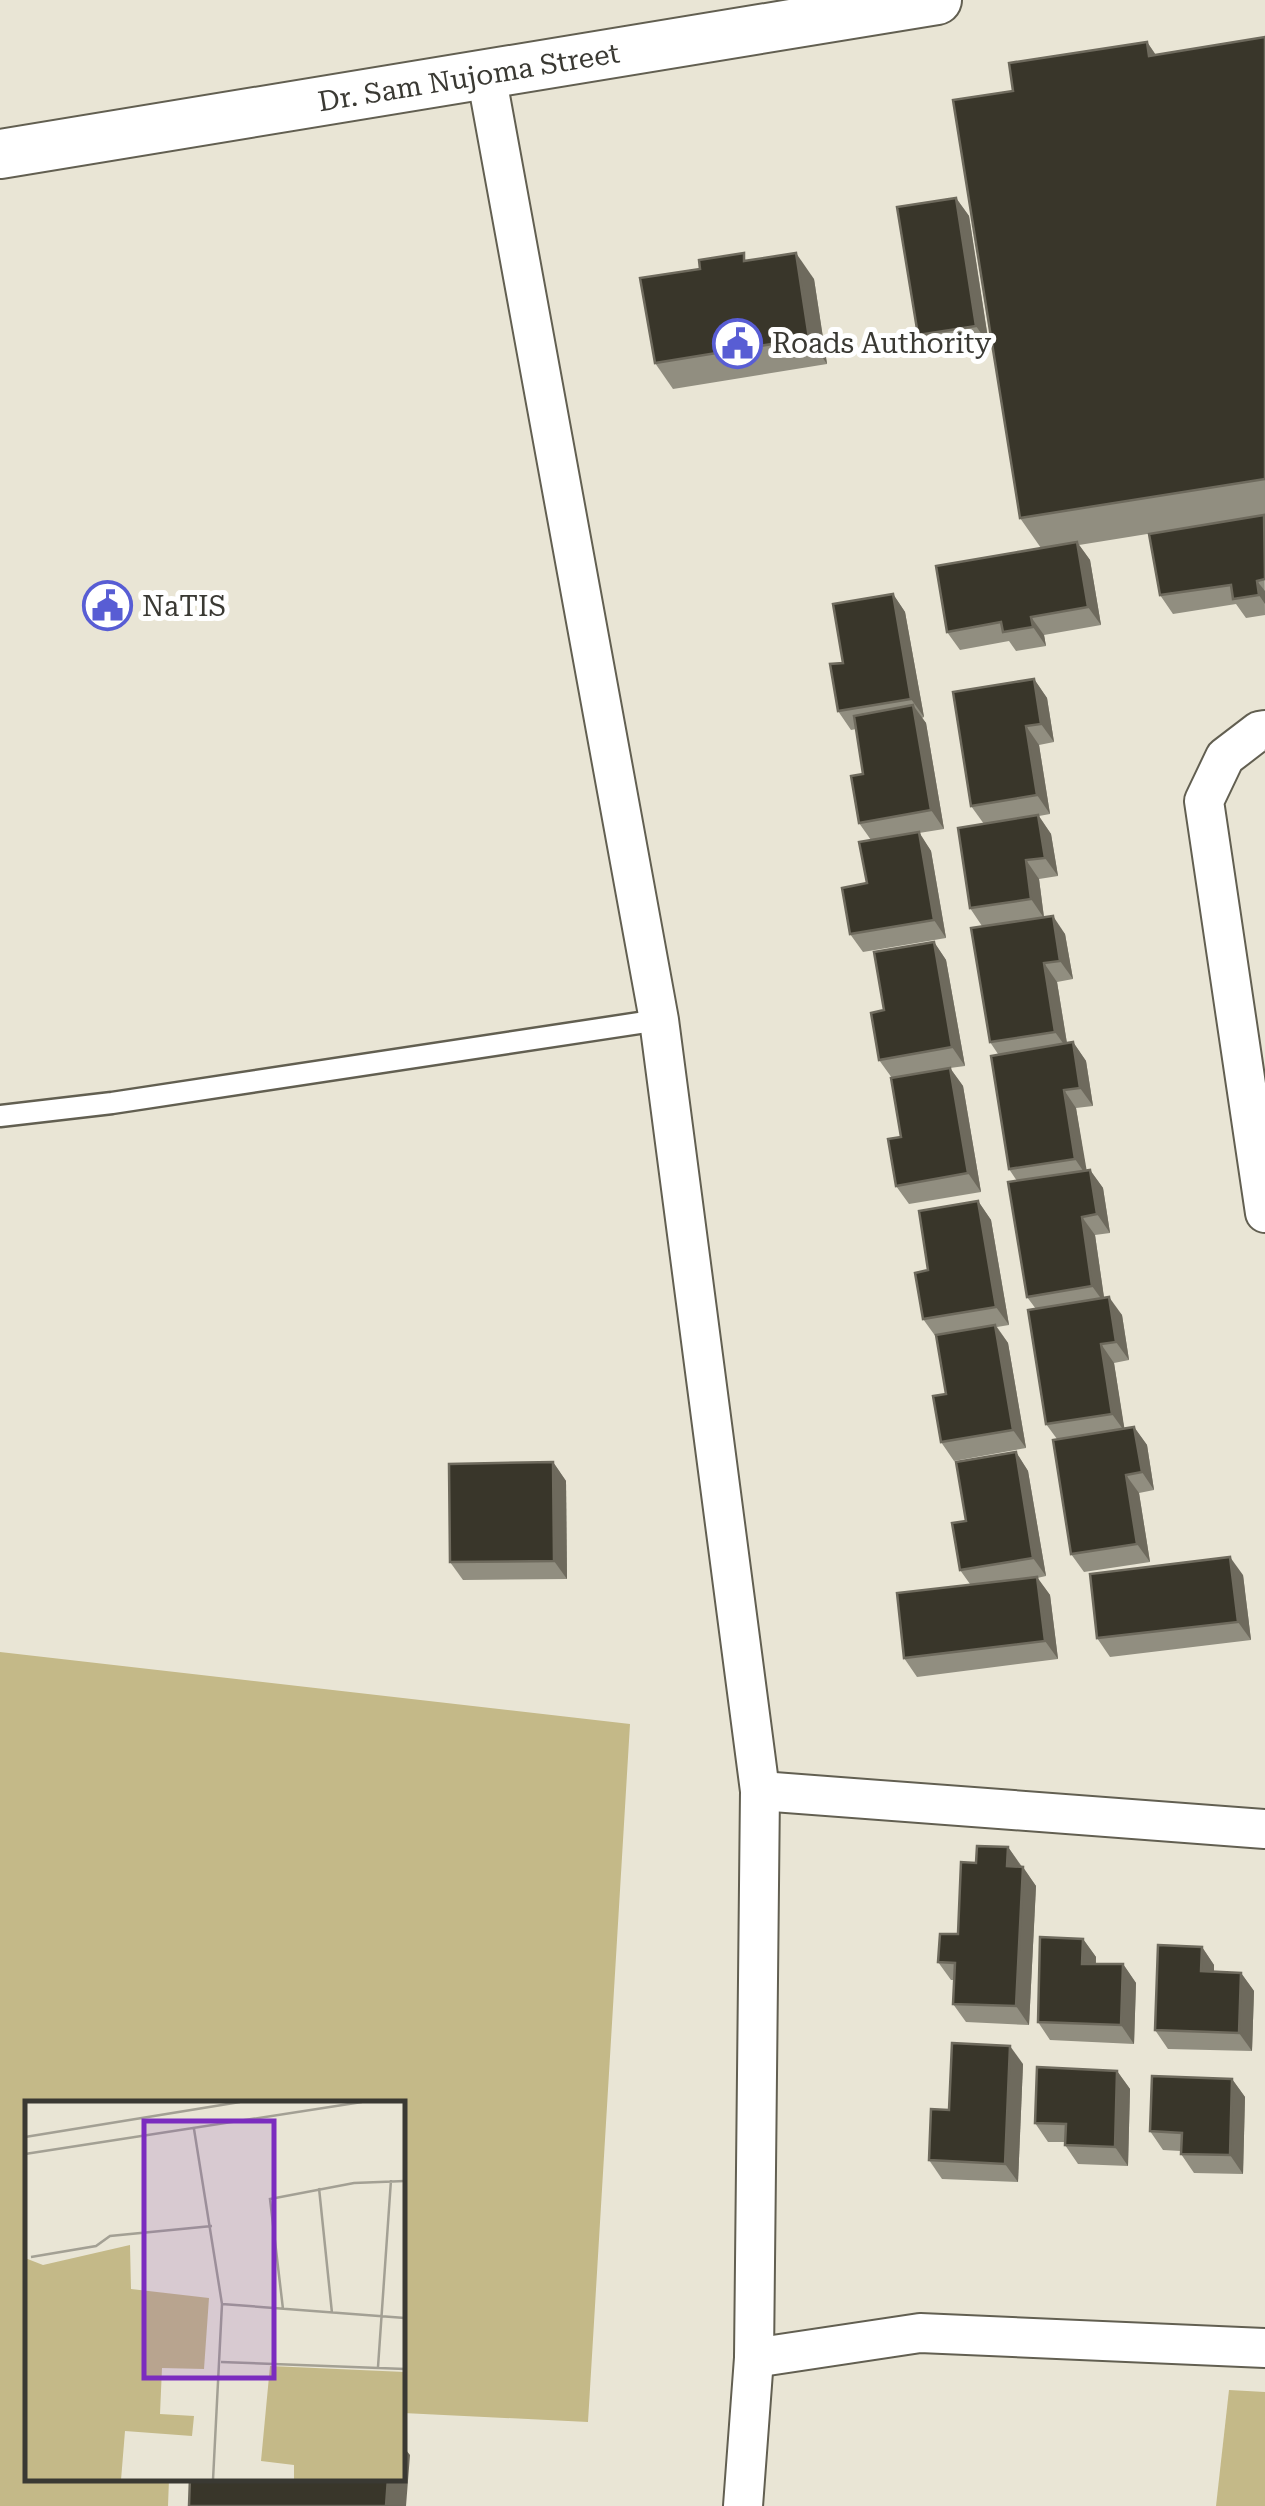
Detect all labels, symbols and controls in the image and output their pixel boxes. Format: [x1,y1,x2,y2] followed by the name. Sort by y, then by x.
[316,36,622,118] street label: Dr. Sam Nujoma Street
[711,317,763,369] public building icon: Roads Authority
[772,327,992,360] place label: Roads Authority
[81,580,133,632] public building icon: NaTIS
[142,590,226,623] place label: NaTIS
[25,2101,405,2481] inset map

